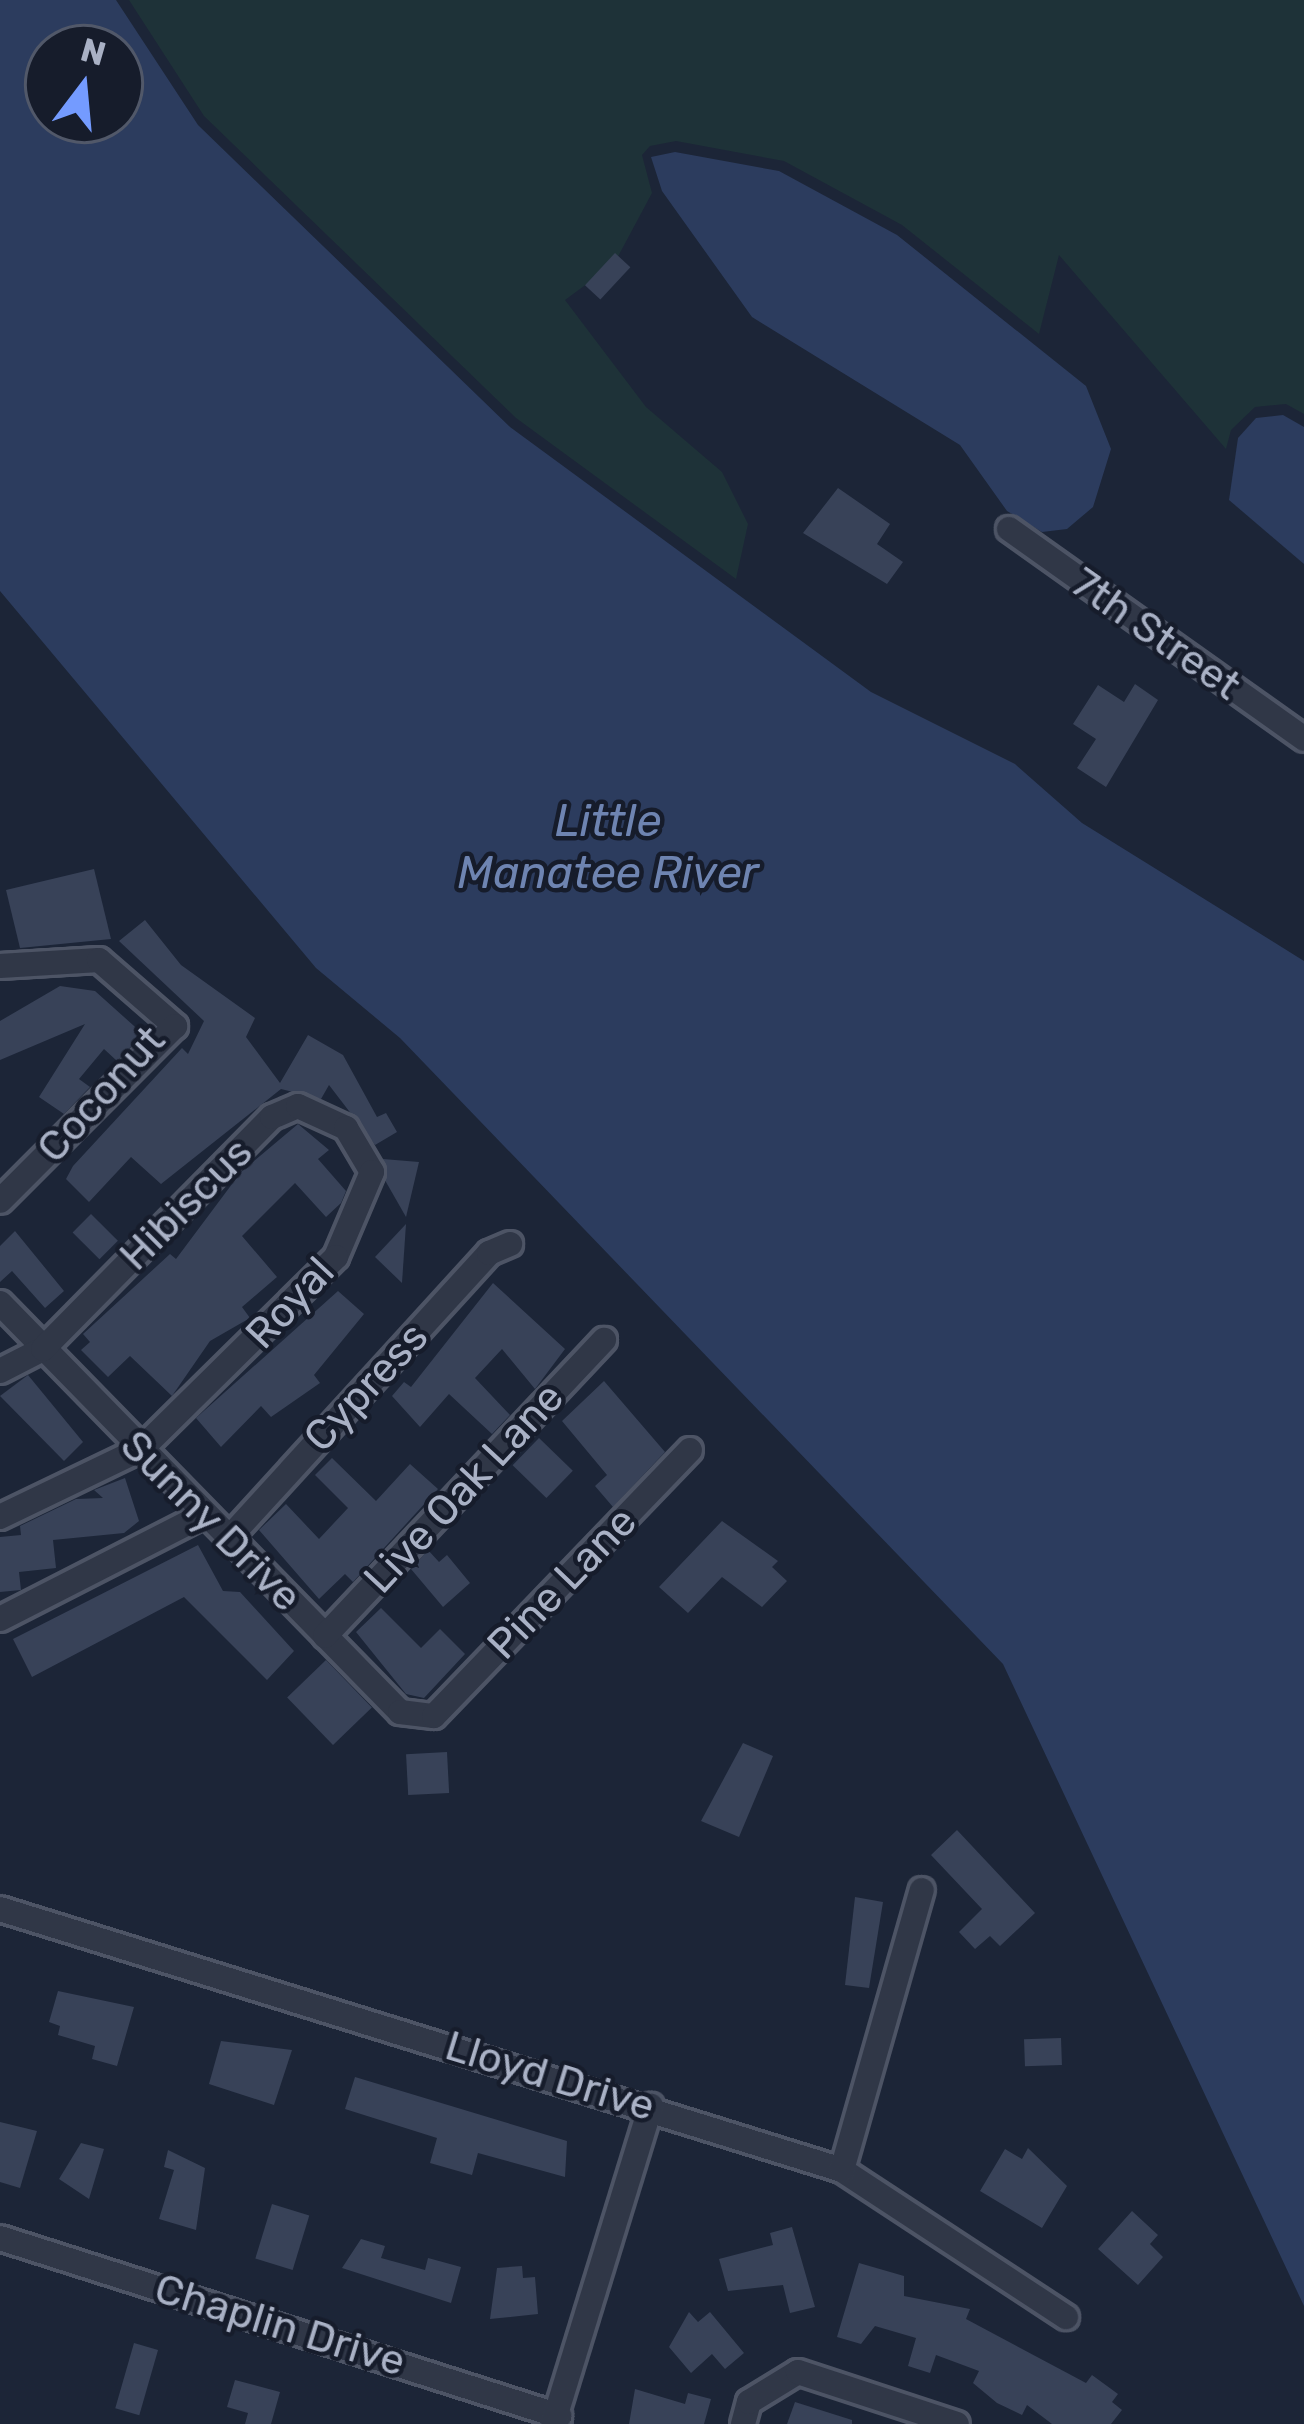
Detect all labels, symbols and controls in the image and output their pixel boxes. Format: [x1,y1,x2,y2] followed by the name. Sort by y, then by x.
[24,24,144,144] north arrow
[76,30,110,74] text: N
[1062,557,1250,711] street label: 7th Street
[457,794,759,900] water label: Little Manatee River
[27,1015,175,1173] street label: Coconut
[109,1127,263,1281] street label: Hibiscus
[235,1247,345,1359] street label: Royal
[294,1312,438,1462] street label: Cypress
[354,1372,574,1604] street label: Live Oak Lane
[110,1420,312,1622] street label: Sunny Drive
[477,1496,647,1670] street label: Pine Lane
[439,2020,661,2132] street label: Lloyd Drive
[149,2263,411,2387] street label: Chaplin Drive

